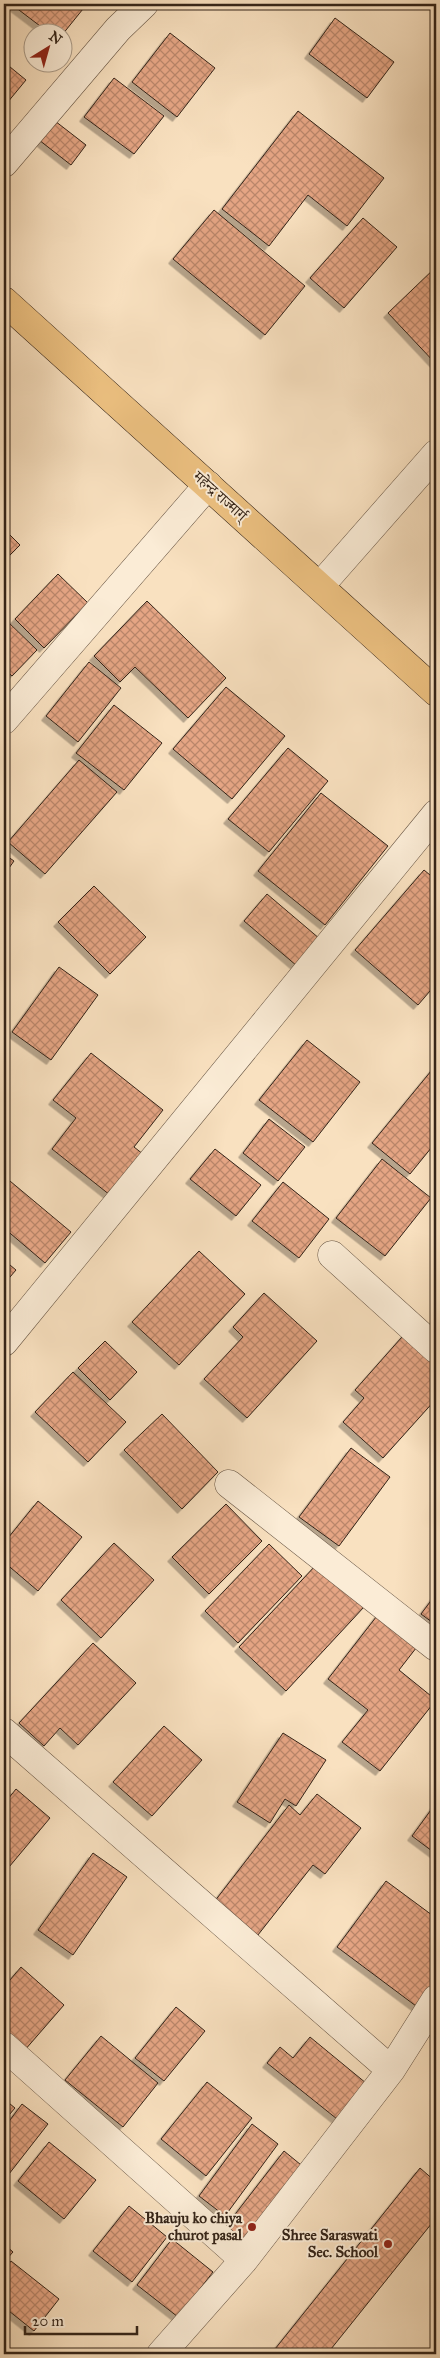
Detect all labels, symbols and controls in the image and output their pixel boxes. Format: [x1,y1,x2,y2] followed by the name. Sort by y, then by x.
[22,22,72,72] north arrow
[46,28,65,48] text: N
[188,467,252,527] street label: महेन्द्र राज्मार्ग्
[145,2209,243,2245] place label: Bhauju ko chiya churot pasal
[246,2221,258,2233] marker: Bhauju ko chiya churot pasal
[282,2226,379,2261] place label: Shree Saraswati Sec. School
[382,2238,394,2250] marker: Shree Saraswati Sec. School
[25,2303,138,2335] scale bar
[32,2312,64,2330] text: 20 m

